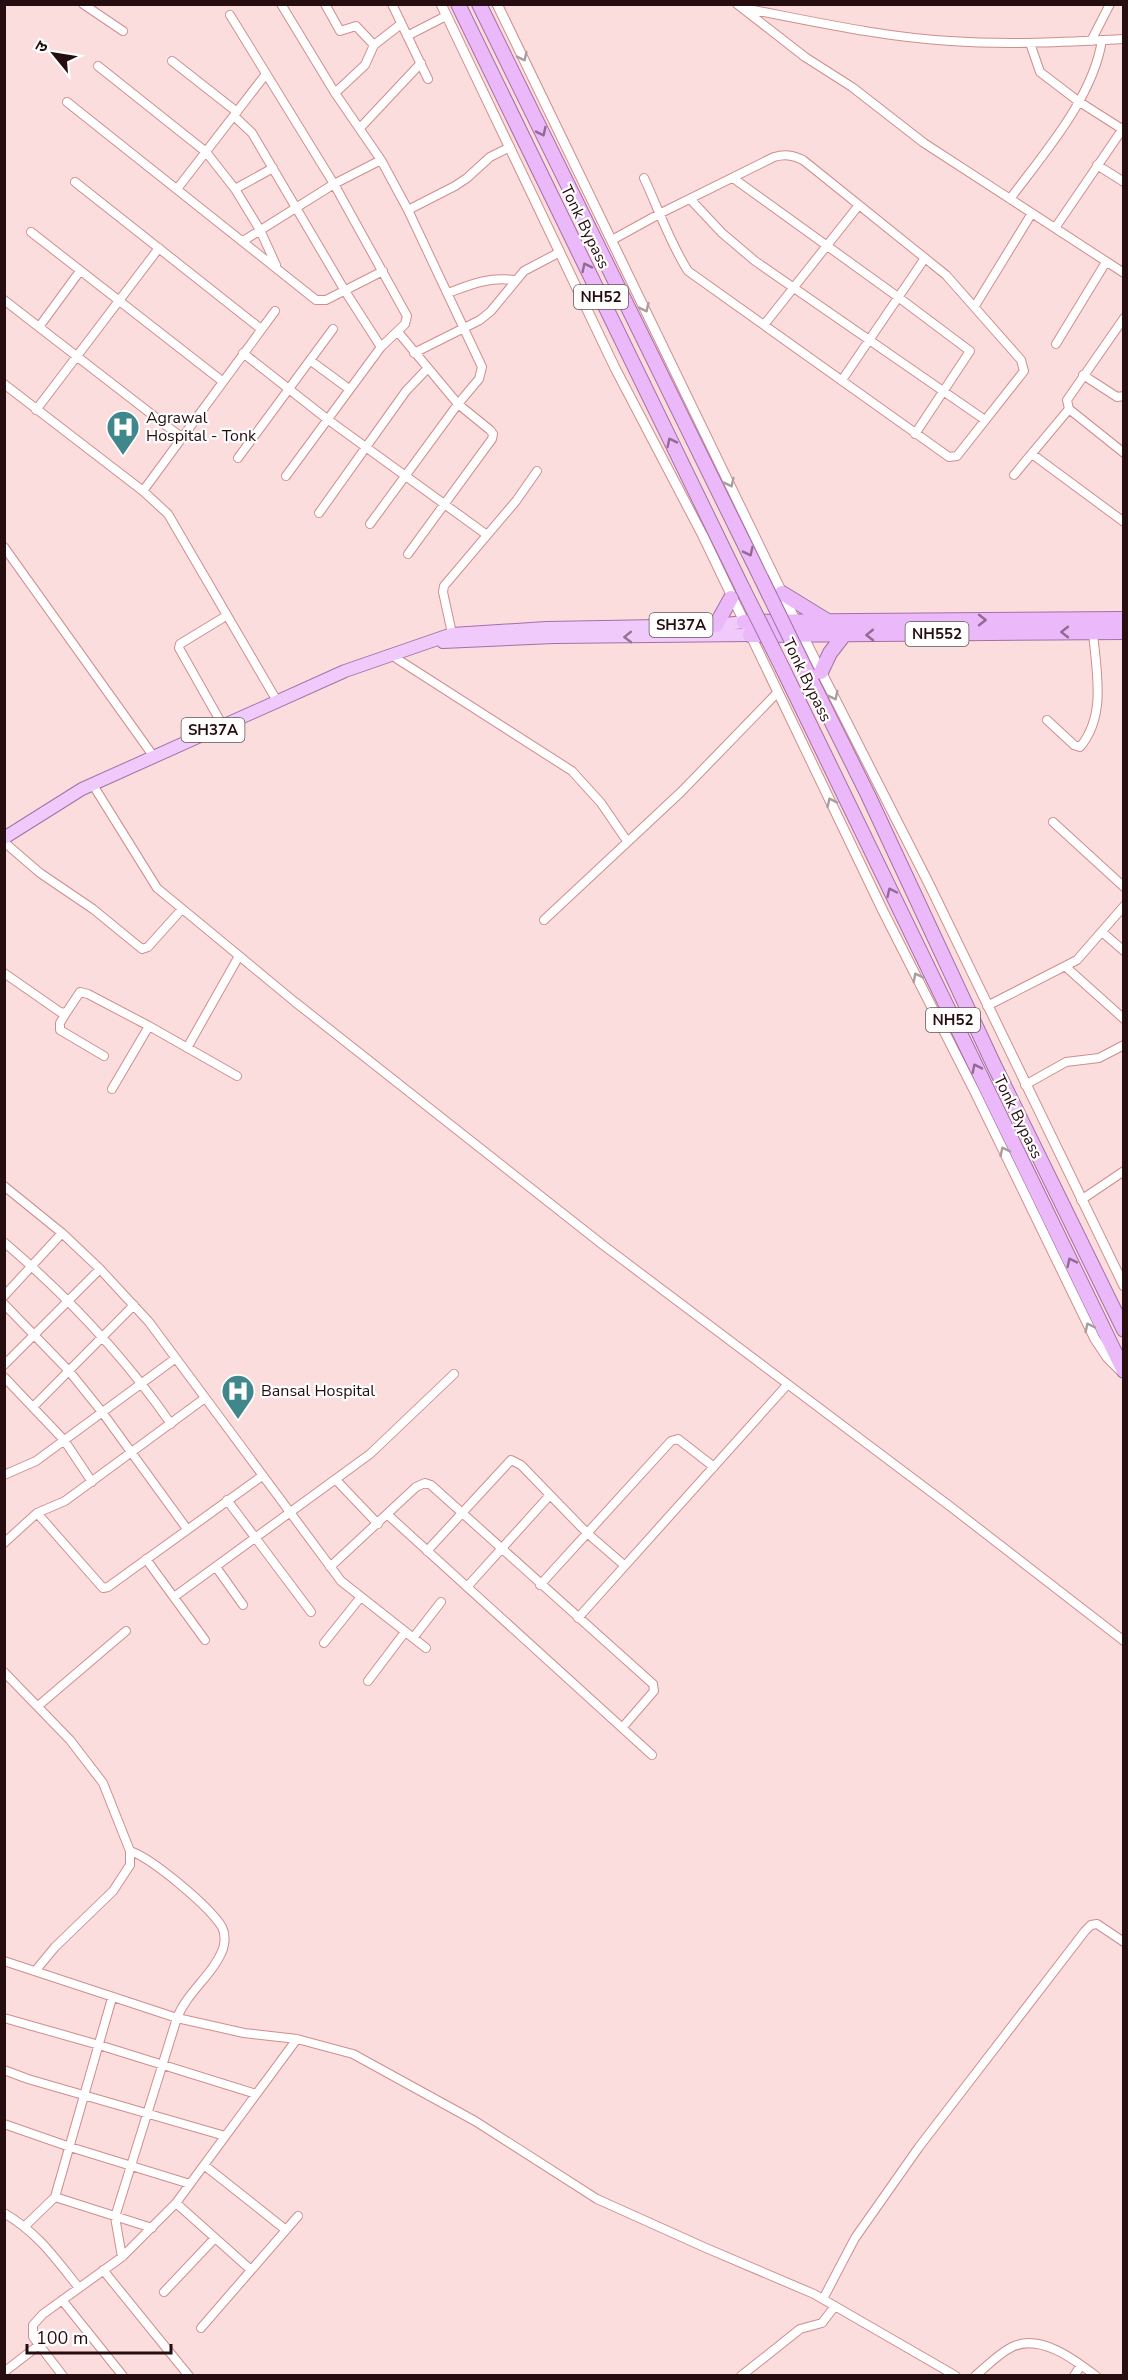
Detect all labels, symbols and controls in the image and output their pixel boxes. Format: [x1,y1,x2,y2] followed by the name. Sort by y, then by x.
[24,24,84,84] north arrow
[30,37,54,57] text: उ
[516,51,527,61] one-way arrow
[535,126,546,137] one-way arrow
[555,181,615,273] street label: Tonk Bypass
[582,262,594,273] one-way arrow
[574,285,628,309] road number: NH52
[638,301,650,312] one-way arrow
[146,407,257,447] place label: Agrawal Hospital - Tonk
[105,409,141,456] hospital icon: Agrawal Hospital - Tonk
[667,438,679,449] one-way arrow
[723,477,734,488] one-way arrow
[741,546,753,557] one-way arrow
[650,613,712,637] road number: SH37A
[978,614,987,626] one-way arrow
[906,622,968,646] road number: NH552
[1061,626,1070,638] one-way arrow
[866,629,875,641] one-way arrow
[624,631,633,643] one-way arrow
[777,634,837,726] street label: Tonk Bypass
[826,690,838,701] one-way arrow
[182,718,244,742] road number: SH37A
[826,798,838,809] one-way arrow
[887,888,899,899] one-way arrow
[912,973,924,984] one-way arrow
[926,1008,980,1032] road number: NH52
[971,1063,983,1074] one-way arrow
[988,1071,1048,1163] street label: Tonk Bypass
[1000,1147,1012,1158] one-way arrow
[1066,1257,1078,1268] one-way arrow
[1085,1322,1097,1333] one-way arrow
[220,1373,256,1420] hospital icon: Bansal Hospital
[261,1380,375,1402] place label: Bansal Hospital
[27,2317,171,2355] scale bar
[36,2326,88,2350] text: 100 m

